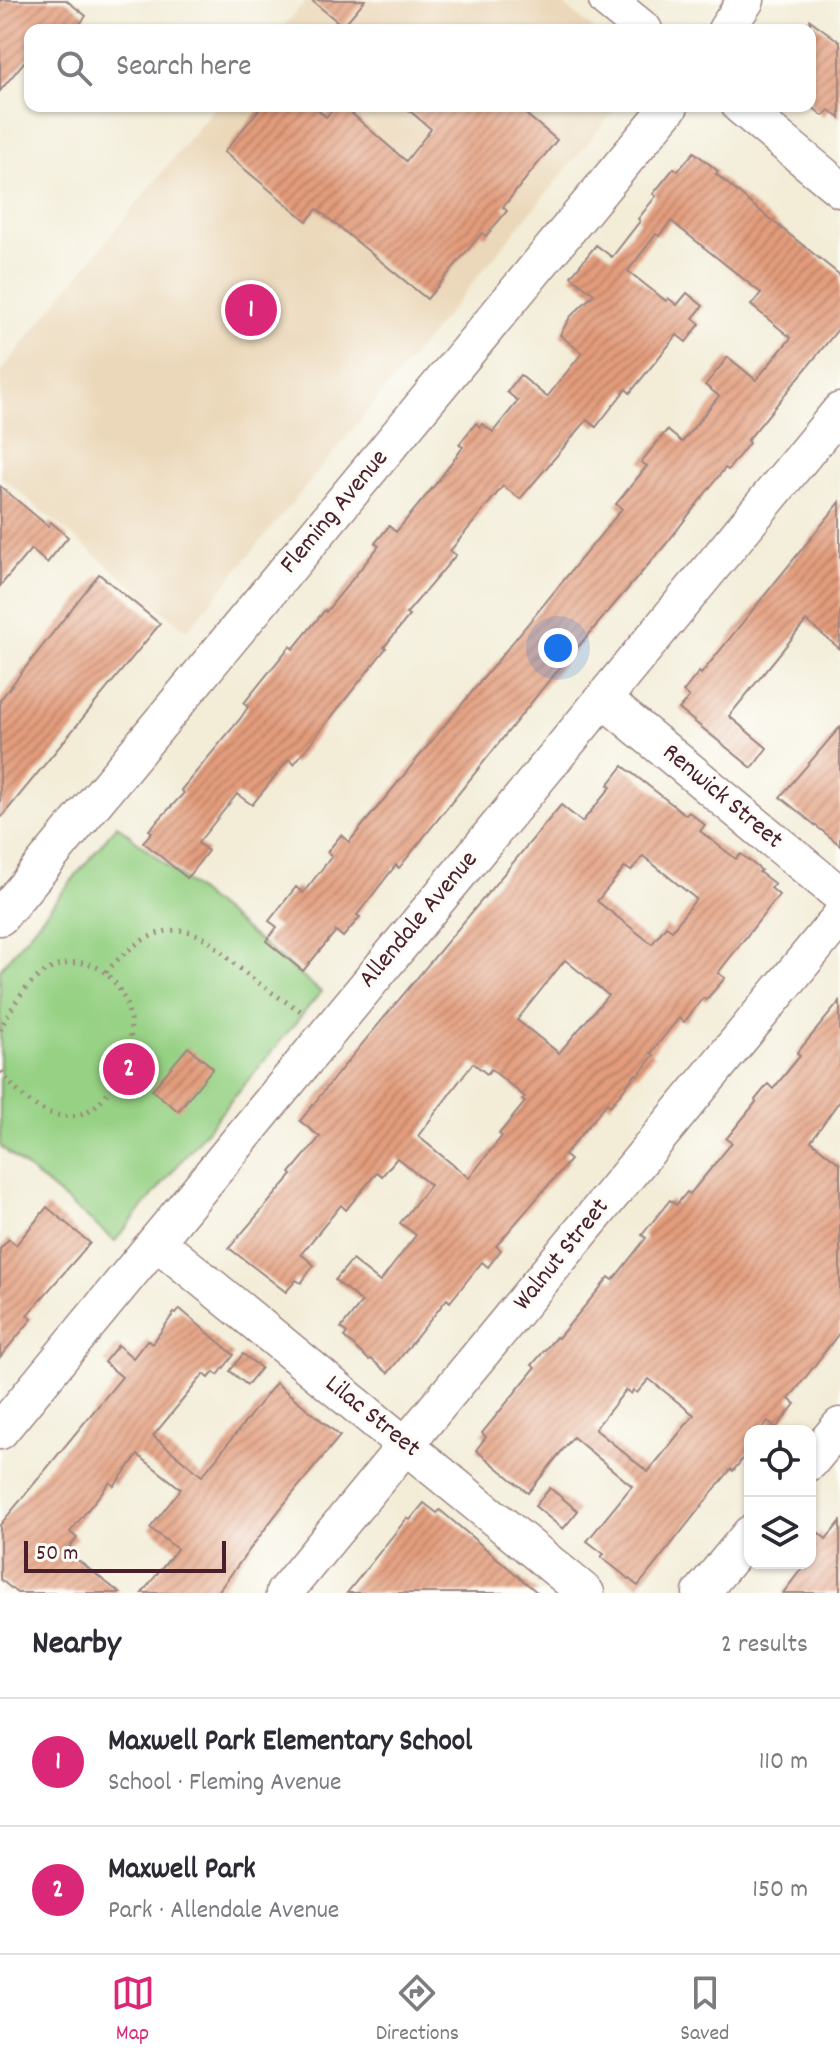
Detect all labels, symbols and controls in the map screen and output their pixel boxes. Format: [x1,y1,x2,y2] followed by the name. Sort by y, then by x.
[24,24,816,112] search box
[52,46,96,90] icon: search
[116,47,252,90] text: Search here
[225,280,277,340] pin: 1
[272,442,398,582] street label: Fleming Avenue
[538,628,578,668] your location
[653,735,791,859] street label: Renwick Street
[350,843,488,997] street label: Allendale Avenue
[103,1039,155,1099] pin: 2
[505,1190,619,1319] street label: Walnut Street
[316,1367,428,1467] street label: Lilac Street
[744,1425,816,1569] map controls
[744,1425,816,1497] button: locate
[744,1497,816,1569] button: layers
[24,1537,226,1573] scale bar
[36,1539,78,1570] text: 50 m
[32,1621,121,1670] text: Nearby
[721,1627,808,1664] text: 2 results
[108,1722,472,1765] text: Maxwell Park Elementary School
[55,1744,61,1781] text: 1
[759,1744,808,1781] text: 110 m
[108,1765,341,1802] text: School · Fleming Avenue
[108,1850,256,1893] text: Maxwell Park
[52,1872,64,1909] text: 2
[752,1872,808,1909] text: 150 m
[108,1893,339,1930] text: Park · Allendale Avenue
[111,1971,155,2050] tab: Map
[376,1971,459,2050] tab: Directions
[680,1971,729,2050] tab: Saved

